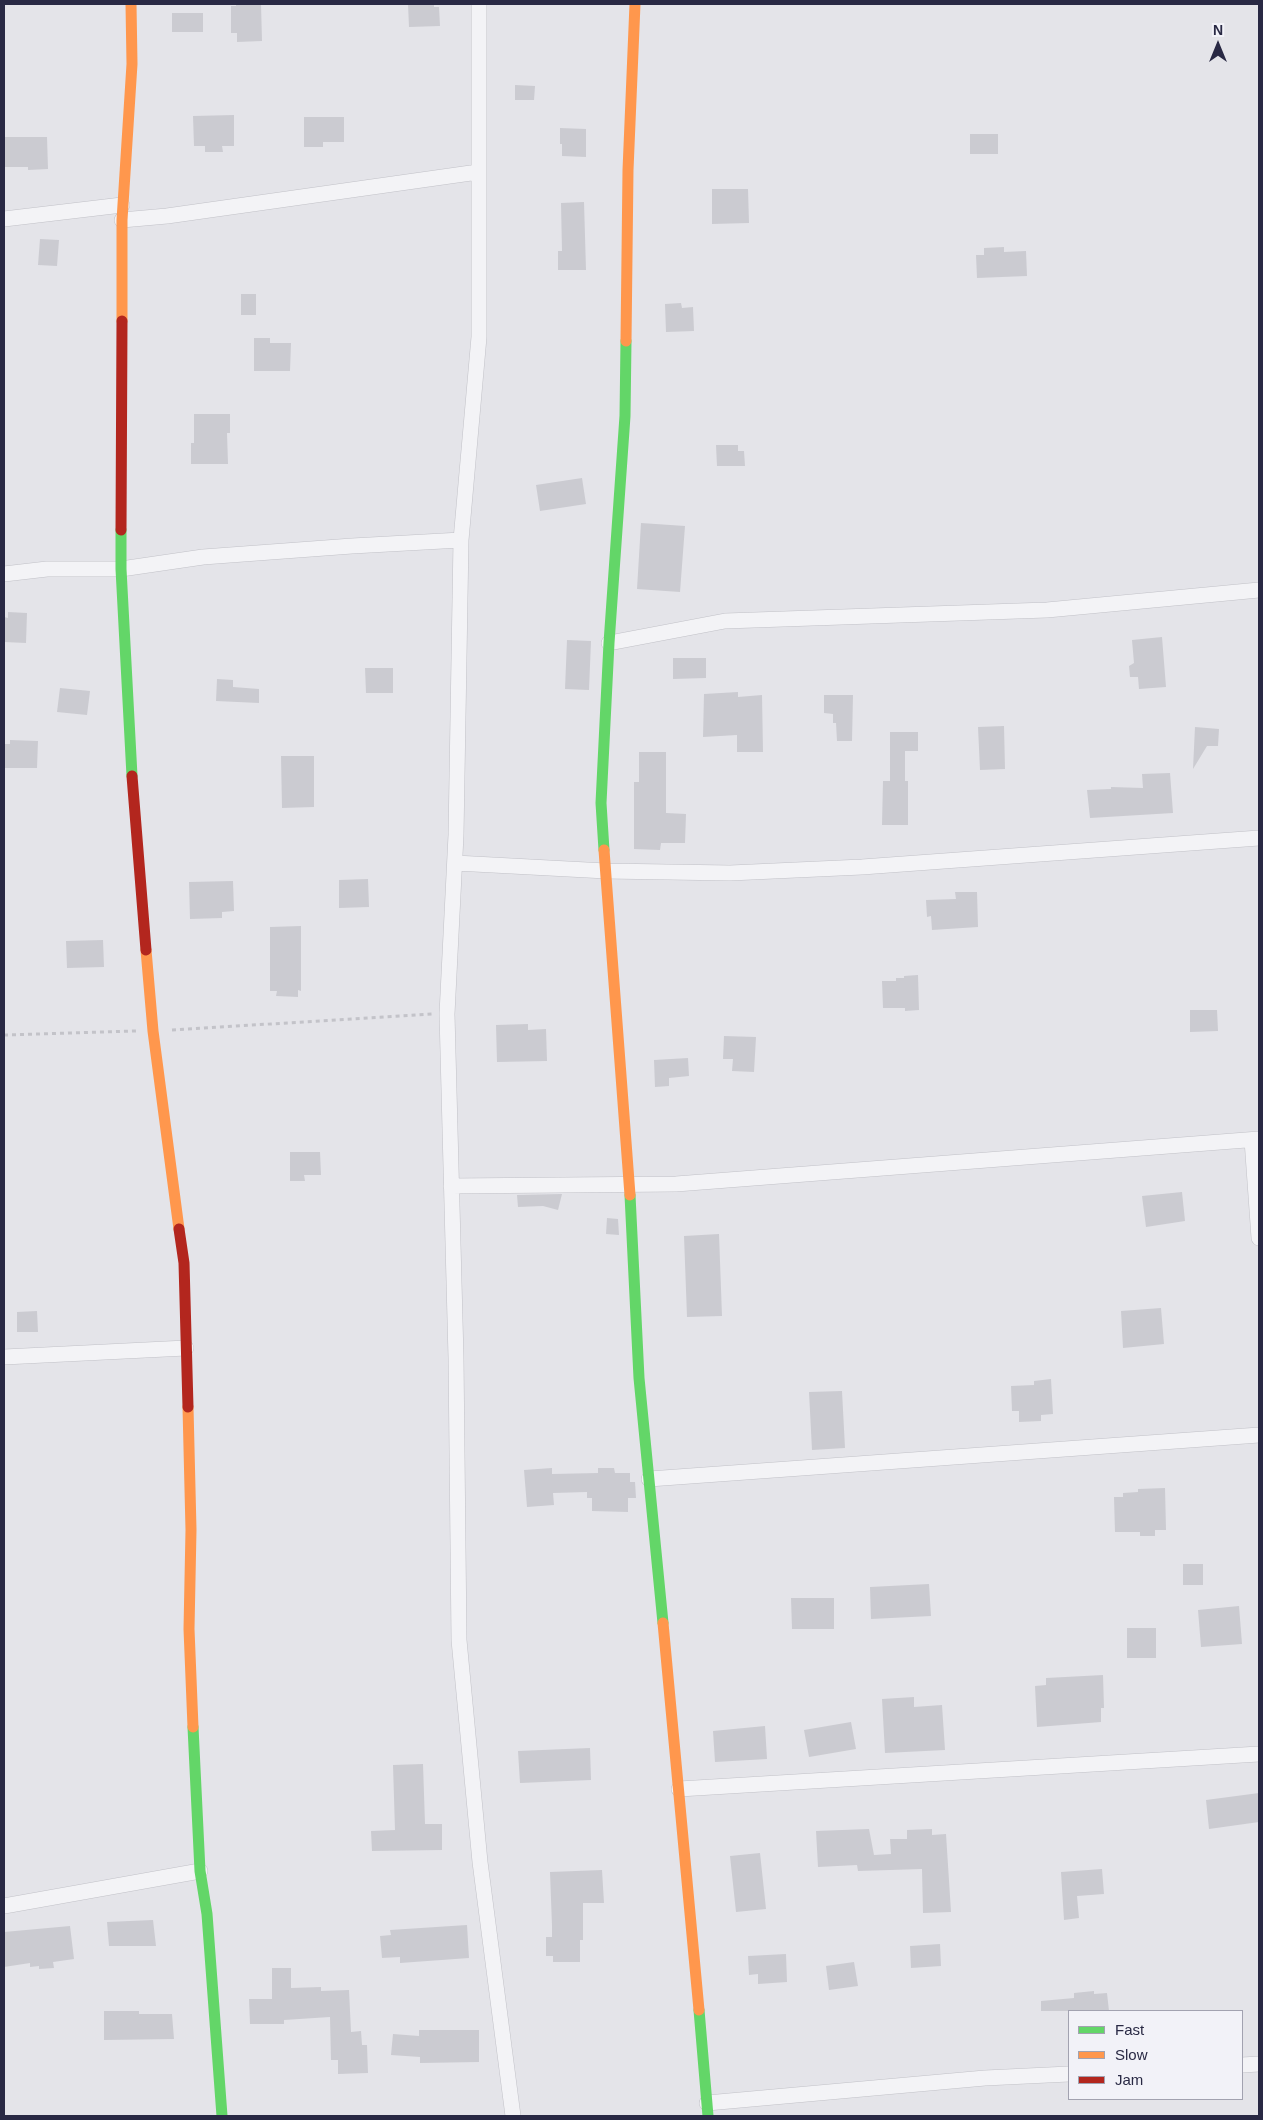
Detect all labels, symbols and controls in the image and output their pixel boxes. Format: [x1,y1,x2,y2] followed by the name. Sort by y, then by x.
[1193,20,1243,70] north arrow
[1213,22,1223,38] text: N
[1068,2010,1243,2100] legend
[1115,2021,1144,2038] text: Fast
[1115,2046,1148,2063] text: Slow
[1115,2071,1143,2088] text: Jam

